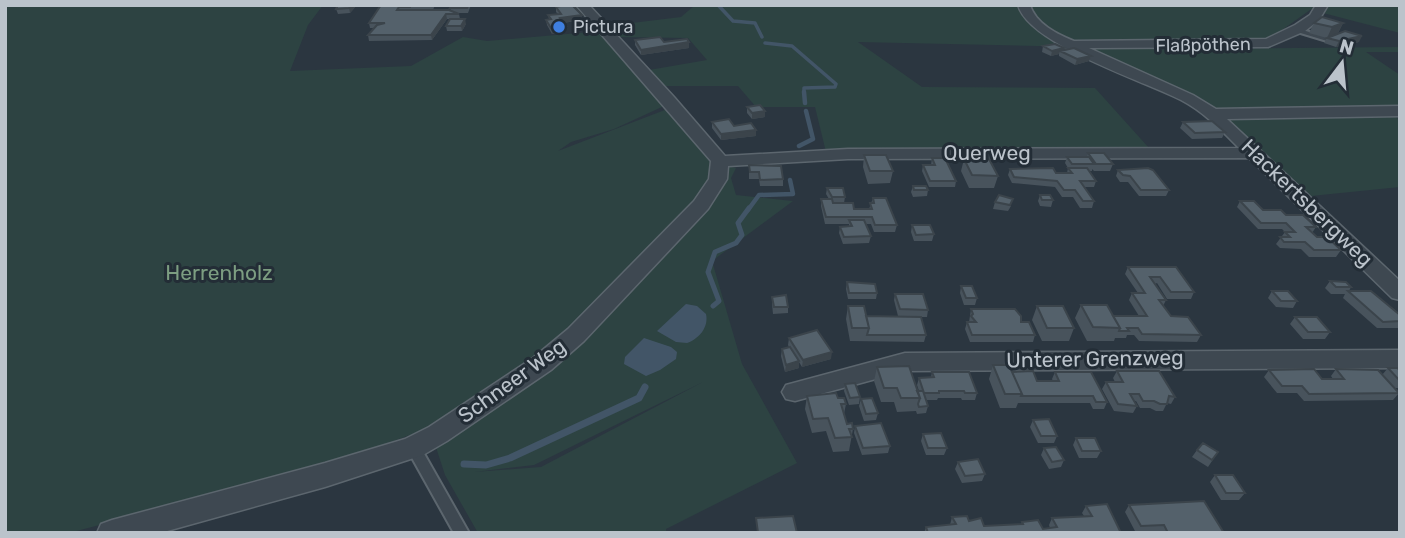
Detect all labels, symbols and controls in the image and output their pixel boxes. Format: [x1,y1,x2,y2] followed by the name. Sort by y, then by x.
[573,16,633,38] place label: Pictura
[551,19,567,35] marker: Pictura
[1307,28,1377,98] north arrow
[1155,33,1251,57] street label: Flaßpöthen
[1337,34,1356,60] text: N
[1237,134,1378,272] street label: Hackertsbergweg
[943,140,1031,165] street label: Querweg
[165,260,273,285] park label: Herrenholz
[453,333,570,428] street label: Schneer Weg
[1006,344,1184,373] street label: Unterer Grenzweg

